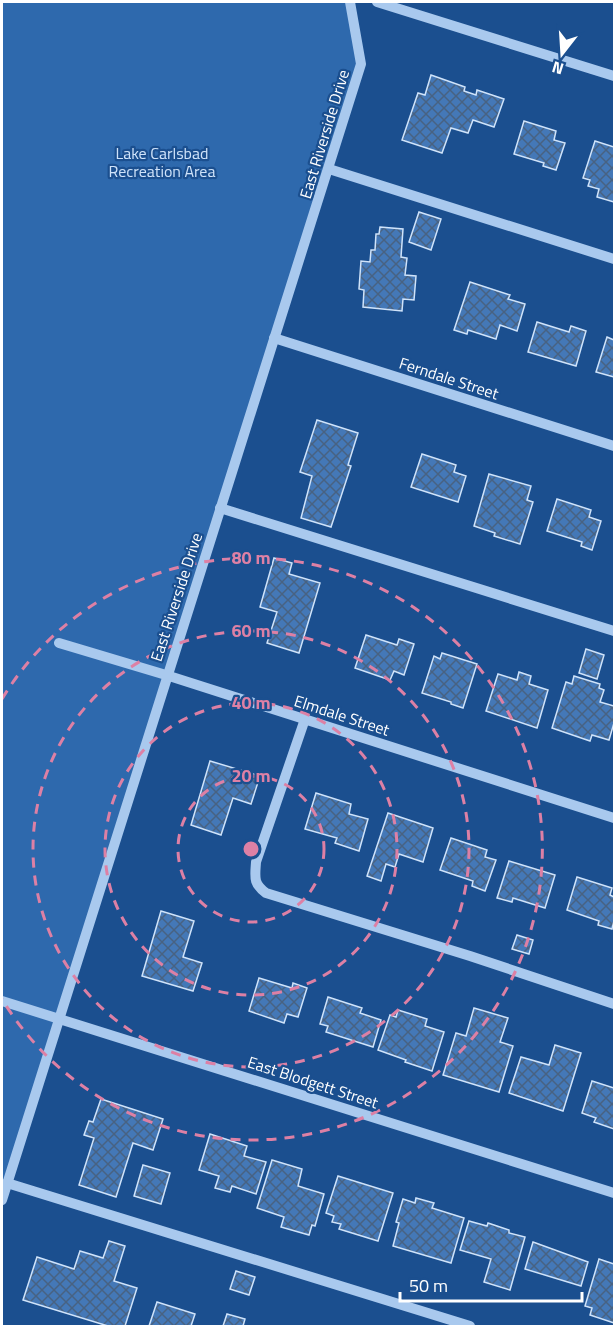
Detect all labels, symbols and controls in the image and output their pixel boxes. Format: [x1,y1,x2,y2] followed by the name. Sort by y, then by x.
[532,24,592,84] north arrow
[549,55,566,81] text: N
[293,66,355,202] street label: East Riverside Drive
[109,141,215,183] park label: Lake Carlsbad Recreation Area
[396,351,502,405] street label: Ferndale Street
[144,530,208,664] street label: East Riverside Drive
[231,544,271,571] text: 80 m
[231,617,271,644] text: 60 m
[291,688,393,742] street label: Elmdale Street
[231,689,271,716] text: 40 m
[231,762,271,789] text: 20 m
[241,839,261,859] centre of rings
[245,1050,382,1115] street label: East Blodgett Street
[400,1265,582,1303] scale bar
[409,1272,448,1299] text: 50 m

